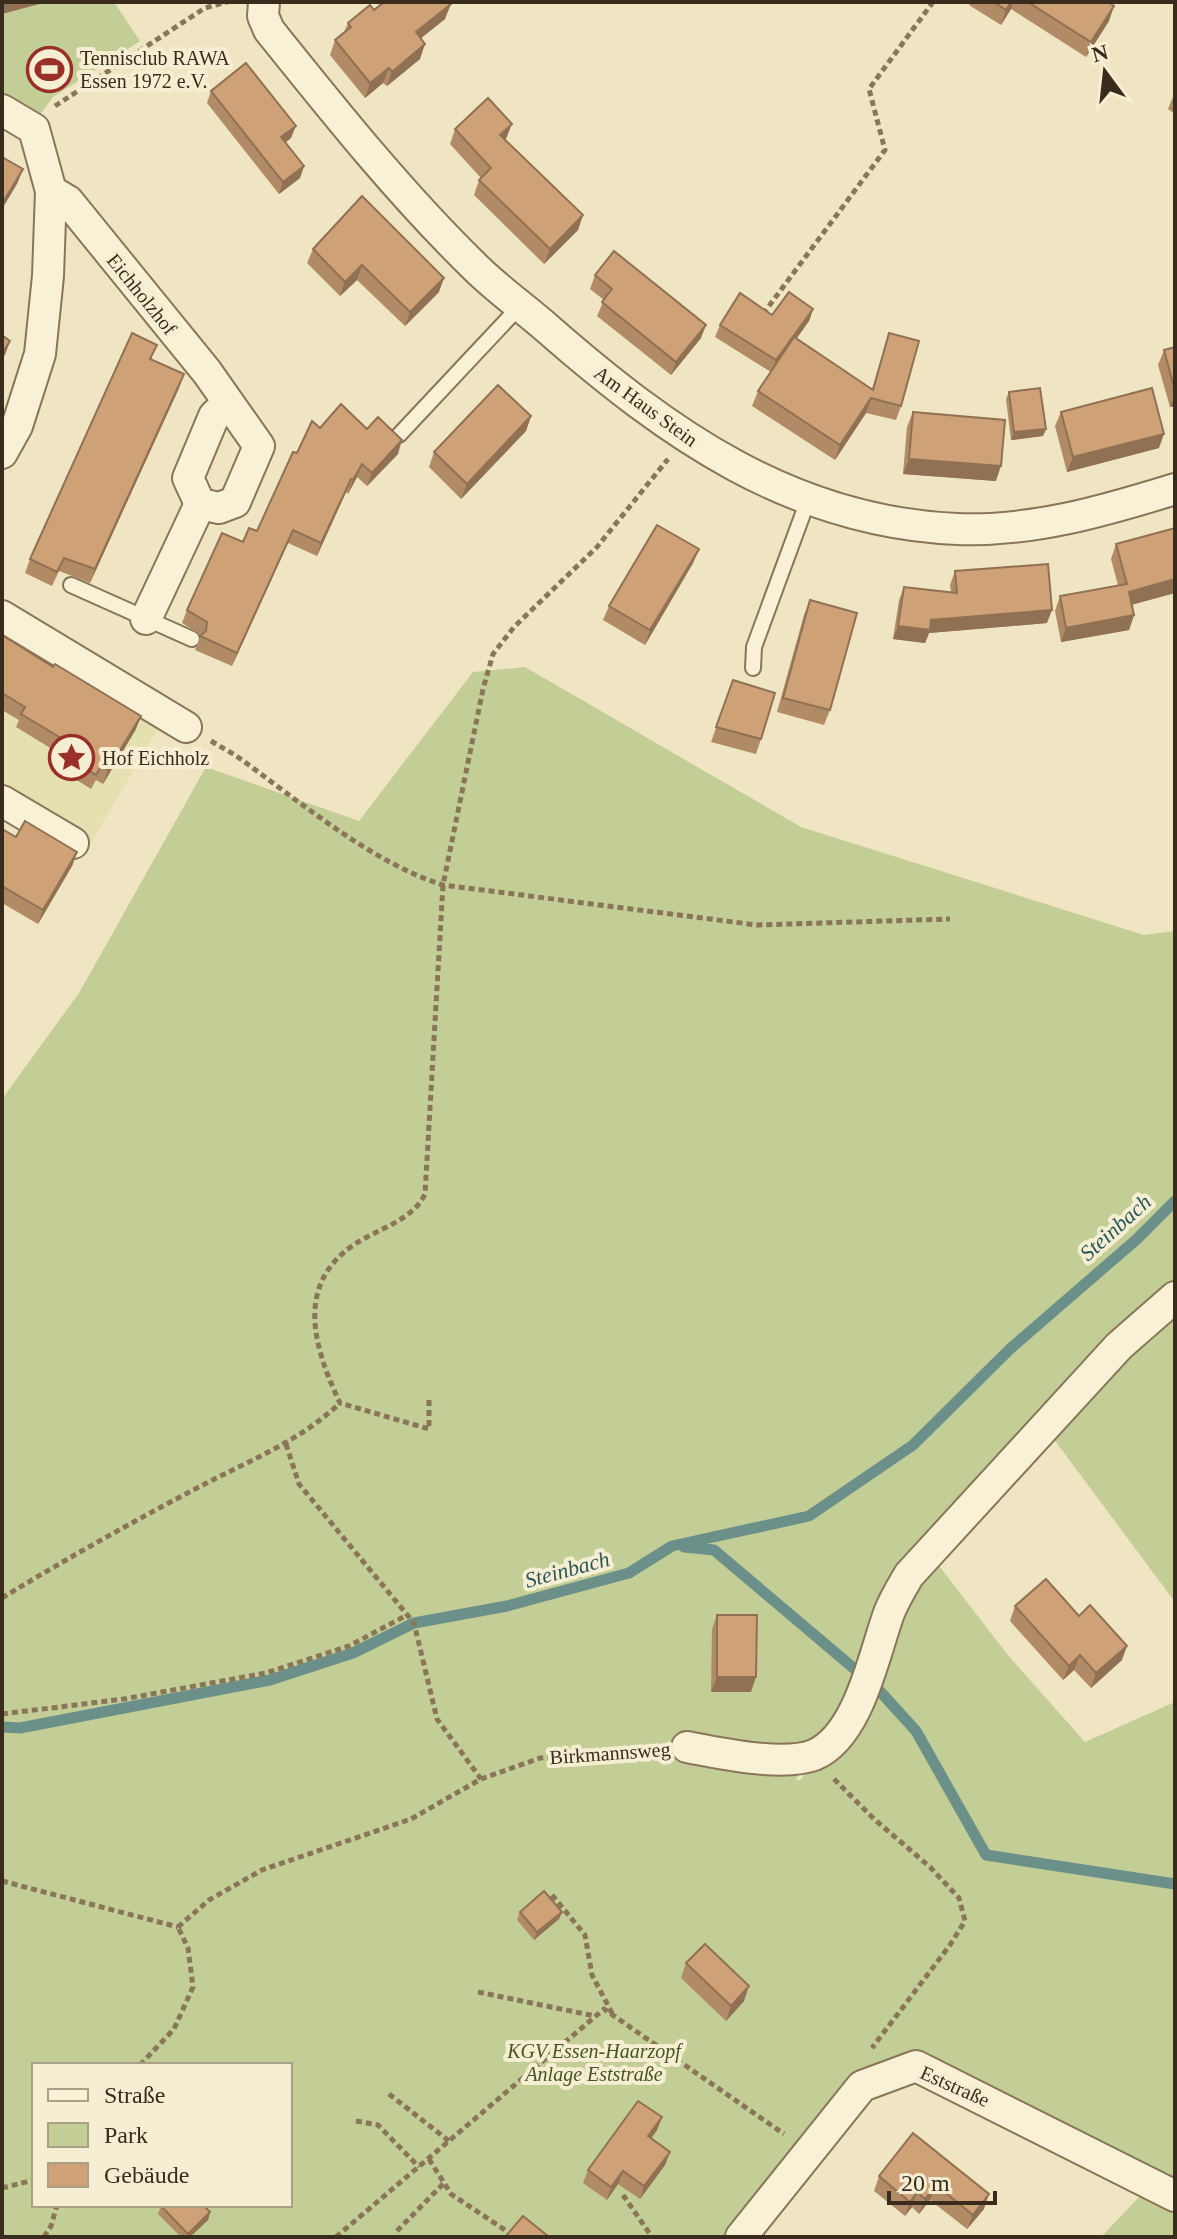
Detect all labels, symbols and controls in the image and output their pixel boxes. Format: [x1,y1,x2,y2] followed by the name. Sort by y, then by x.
[1065,32,1145,112] north arrow
[1089,39,1111,67] text: N
[25,45,73,93] sports icon: Tennisclub RAWA Essen 1972 e.V.
[80,47,230,92] place label: Tennisclub RAWA Essen 1972 e.V.
[103,249,182,339] street label: Eichholzhof
[590,361,702,451] street label: Am Haus Stein
[47,734,95,782] place icon: Hof Eichholz
[102,747,209,769] place label: Hof Eichholz
[1075,1189,1156,1266] water label: Steinbach
[522,1546,612,1593] water label: Steinbach
[549,1738,671,1769] street label: Birkmannsweg
[506,2040,683,2086] park label: KGV Essen-Haarzopf Anlage Eststraße
[917,2061,993,2111] street label: Eststraße
[32,2063,292,2207] legend
[104,2082,165,2108] text: Straße
[104,2122,148,2148] text: Park
[889,2155,995,2205] scale bar
[104,2162,189,2188] text: Gebäude
[901,2170,950,2196] text: 20 m

